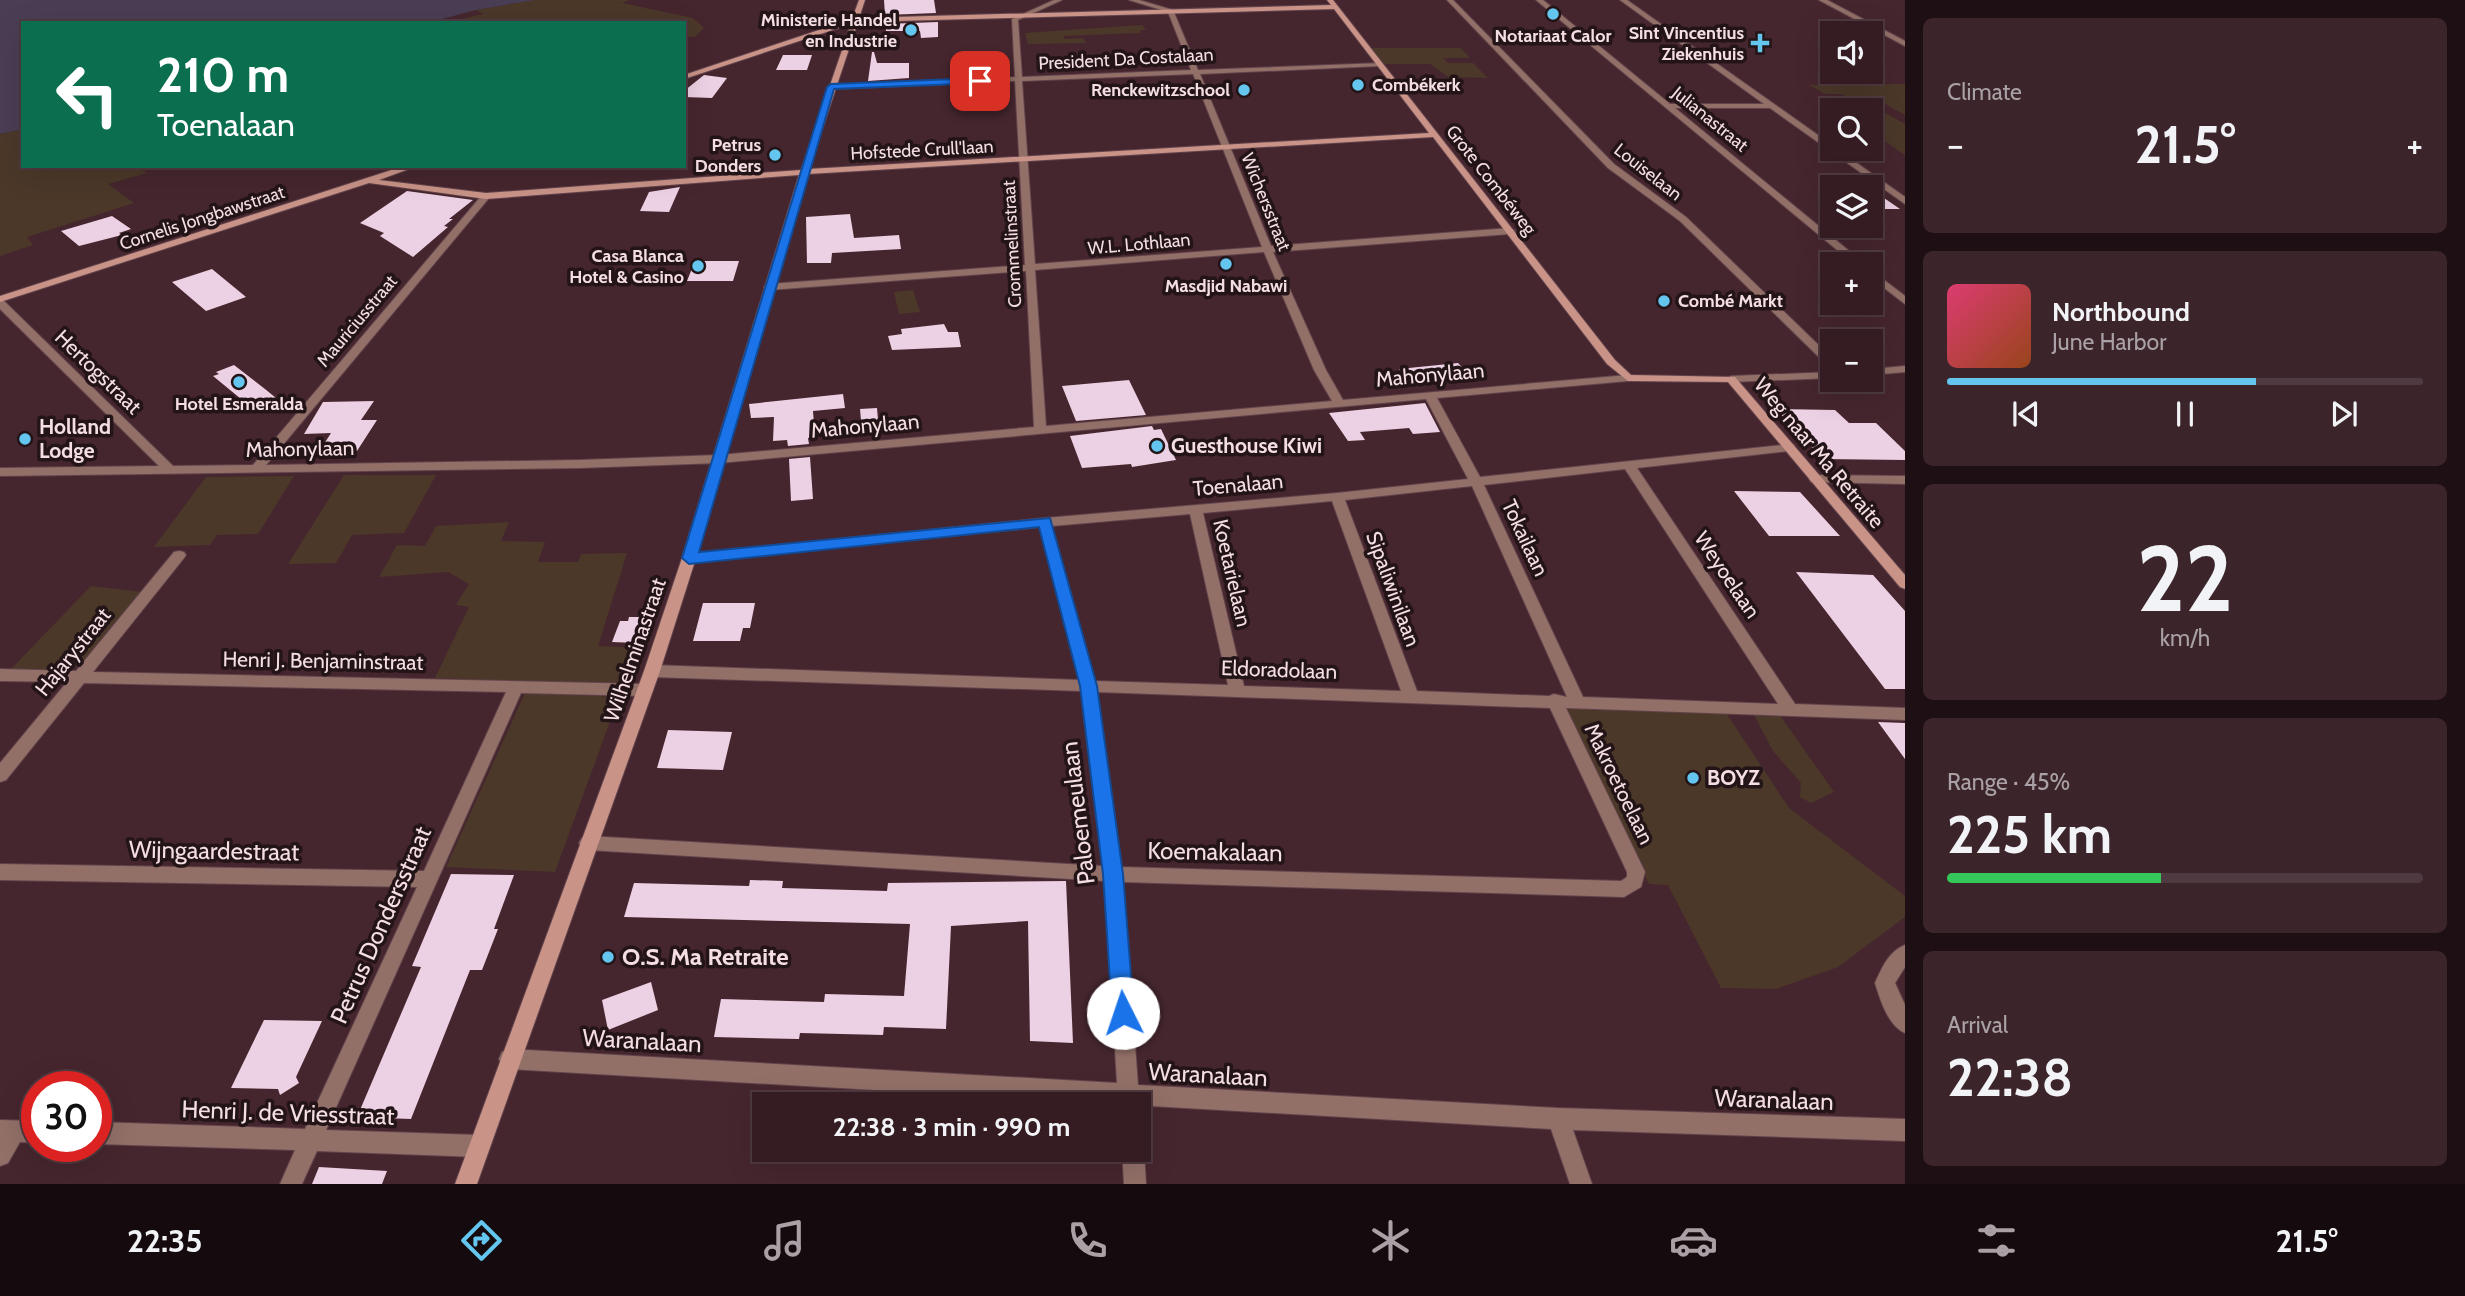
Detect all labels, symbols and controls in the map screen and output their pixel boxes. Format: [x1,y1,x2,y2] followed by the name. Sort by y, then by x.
[1545,6,1561,22] marker: Notariaat Calor
[761,9,897,52] place label: Ministerie Handel en Industrie
[1820,21,1883,392] map controls
[1820,21,1883,84] button: sound
[903,22,919,38] marker: Ministerie Handel en Industrie
[1629,22,1744,65] place label: Sint Vincentius Ziekenhuis
[1495,25,1611,47] place label: Notariaat Calor
[1750,33,1770,53] marker: Sint Vincentius Ziekenhuis
[1038,43,1214,75] street label: President Da Costalaan
[157,45,289,104] text: 210 m
[42,49,133,140] icon: left
[950,51,1010,111] pin
[961,62,999,100] icon: arrive
[1372,74,1461,96] place label: Combékerk
[1350,77,1366,93] marker: Combékerk
[1947,78,2022,106] text: Climate
[1091,79,1230,101] place label: Renckewitzschool
[1667,81,1752,156] street label: Julianastraat
[1236,82,1252,98] marker: Renckewitzschool
[1820,98,1883,161] button: search
[157,105,295,144] text: Toenalaan
[2134,113,2236,176] text: 21.5°
[1441,121,1541,240] street label: Grote Combéweg
[1947,121,1964,168] text: −
[2406,121,2423,168] text: +
[695,134,761,177] place label: Petrus Donders
[850,135,994,165] street label: Hofstede Crull'laan
[1610,139,1686,205] street label: Louiselaan
[767,147,783,163] marker: Petrus Donders
[1236,150,1296,254] street label: Wichersstraat
[1820,175,1883,238] button: layers
[998,180,1026,308] street label: Crommelinstraat
[117,181,287,255] street label: Cornelis Jongbawstraat
[1087,229,1191,259] street label: W.L. Lothlaan
[569,245,684,288] place label: Casa Blanca Hotel & Casino
[1820,252,1883,315] button: +
[1218,256,1234,272] marker: Masdjid Nabawi
[690,258,706,274] marker: Casa Blanca Hotel & Casino
[312,271,402,371] street label: Mauriciusstraat
[1165,275,1287,297] place label: Masdjid Nabawi
[1678,290,1783,312] place label: Combé Markt
[1656,293,1672,309] marker: Combé Markt
[2052,296,2190,328] text: Northbound
[50,324,147,419] street label: Hertogstraat
[2052,328,2166,356] text: June Harbor
[1820,329,1883,392] button: −
[1375,357,1485,392] street label: Mahonylaan
[1749,372,1890,533] street label: Weg naar Ma Retraite
[231,374,247,390] marker: Hotel Esmeralda
[175,393,303,415] place label: Hotel Esmeralda
[2007,395,2045,433] icon: previous
[2166,395,2204,433] icon: pause
[2325,395,2363,433] icon: next
[810,408,920,443] street label: Mahonylaan
[39,414,111,463] place label: Holland Lodge
[17,431,33,447] marker: Holland Lodge
[1171,433,1322,458] place label: Guesthouse Kiwi
[245,435,355,462] street label: Mahonylaan
[1149,438,1165,454] marker: Guesthouse Kiwi
[1192,468,1284,501] street label: Toenalaan
[1497,495,1554,580] street label: Tokailaan
[1208,517,1257,629] street label: Koetarielaan
[2137,523,2233,634] text: 22
[1689,527,1766,623] street label: Weyoelaan
[1361,528,1426,650] street label: Sipaliwinilaan
[598,575,671,725] street label: Wilhelminastraat
[30,603,116,701] street label: Hajarystraat
[2160,624,2210,652] text: km/h
[222,646,424,676] street label: Henri J. Benjaminstraat
[1220,655,1338,684] street label: Eldoradolaan
[1579,719,1659,848] street label: Makroetoelaan
[1054,740,1101,886] street label: Paloemeulaan
[1707,765,1760,790] place label: BOYZ
[1947,768,2070,796] text: Range · 45%
[1685,770,1701,786] marker: BOYZ
[1947,803,2112,866] text: 225 km
[324,822,437,1028] street label: Petrus Dondersstraat
[129,835,299,866] street label: Wijngaardestraat
[1147,836,1283,867] street label: Koemakalaan
[622,942,789,971] place label: O.S. Ma Retraite
[600,949,616,965] marker: O.S. Ma Retraite
[1086,976,1160,1050] position arrow
[1947,1011,2008,1039] text: Arrival
[582,1023,702,1058] street label: Waranalaan
[1947,1046,2073,1109] text: 22:38
[1148,1057,1268,1092] street label: Waranalaan
[21,1071,112,1162] speed limit sign: 30
[1714,1083,1834,1116] street label: Waranalaan
[181,1094,395,1131] street label: Henri J. de Vriesstraat
[833,1111,1070,1143] text: 22:38 · 3 min · 990 m
[457,1216,506,1265] icon: directions
[760,1216,809,1265] icon: music
[1063,1216,1112,1265] icon: phone
[1366,1216,1415,1265] icon: climate
[1669,1216,1718,1265] icon: car
[1972,1216,2021,1265] icon: filters
[127,1221,202,1260] text: 22:35
[2276,1221,2338,1260] text: 21.5°

